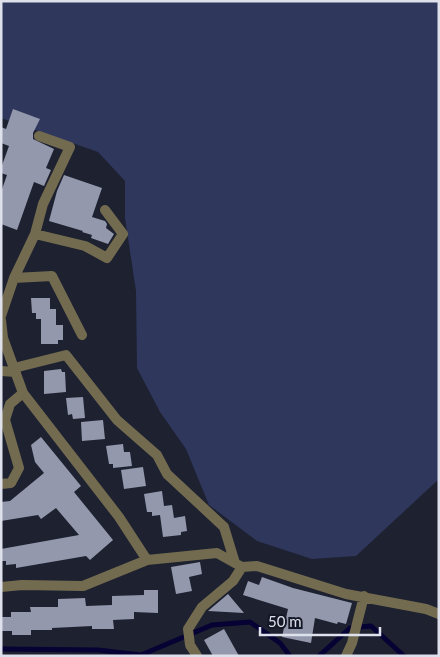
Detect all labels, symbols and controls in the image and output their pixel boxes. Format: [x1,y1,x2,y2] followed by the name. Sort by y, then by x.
[260,604,380,636] scale bar
[268,612,302,630] text: 50 m

